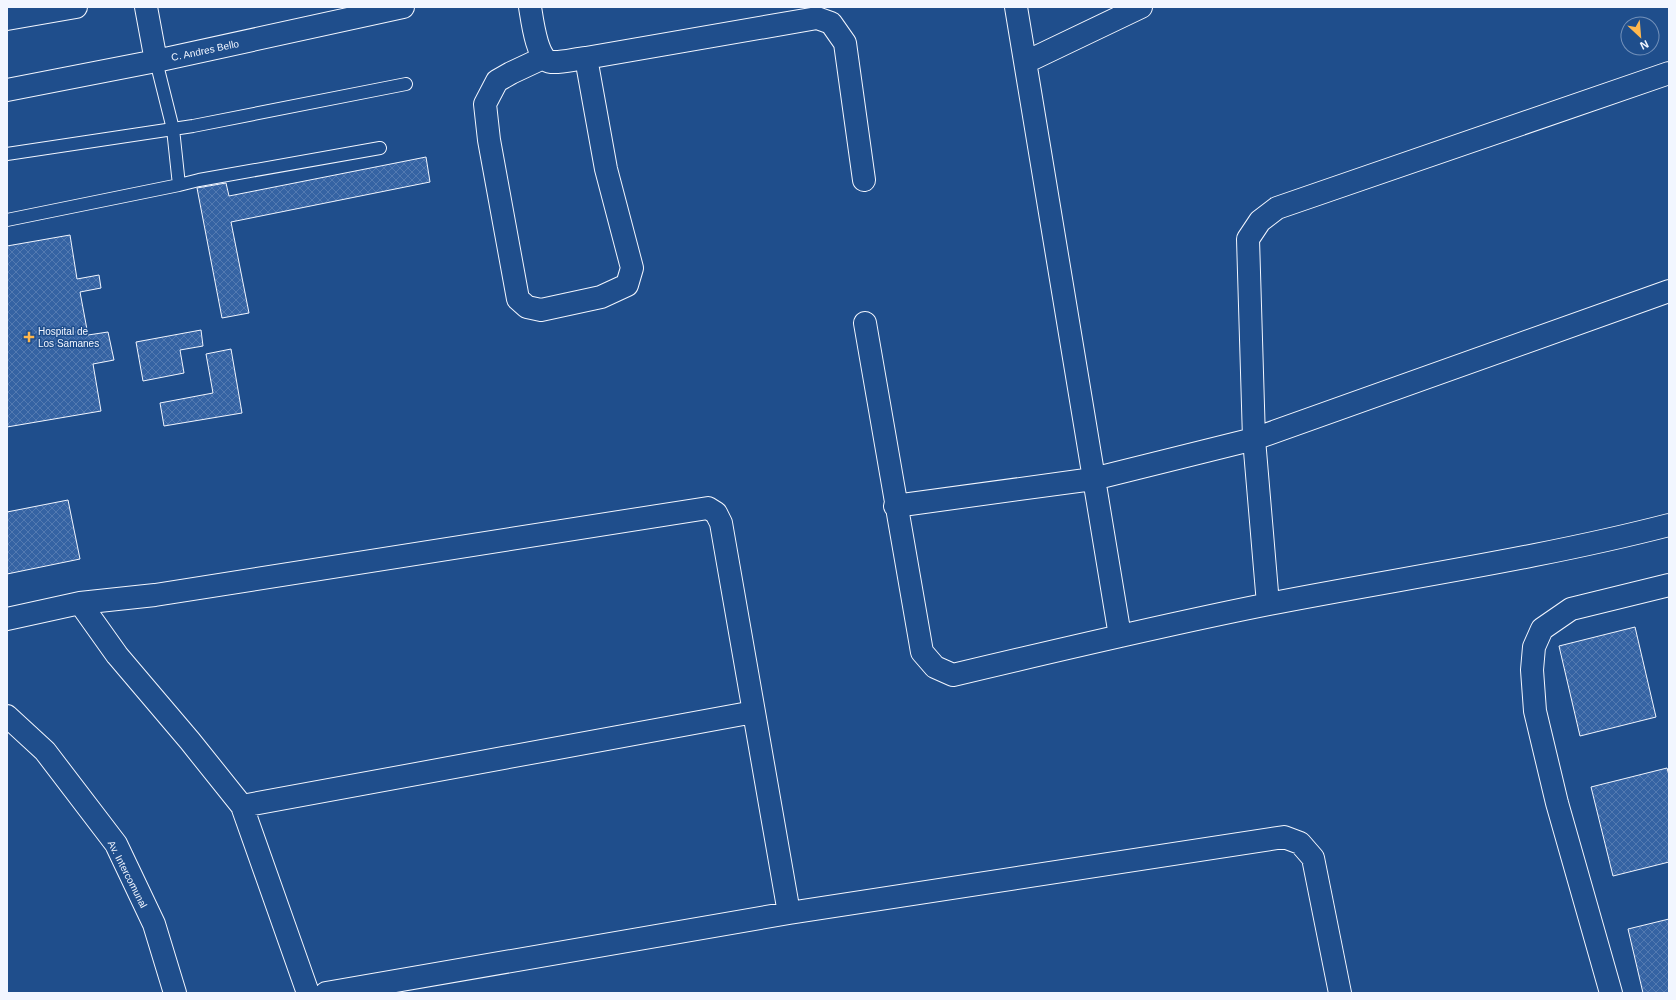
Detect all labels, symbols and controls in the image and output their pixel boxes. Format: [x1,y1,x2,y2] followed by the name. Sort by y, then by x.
[1620,16,1660,56] north arrow
[170,38,240,63] street label: C. Andres Bello
[1638,38,1651,52] text: N
[38,326,99,349] place label: Hospital de Los Samanes
[23,331,35,343] marker: Hospital de Los Samanes
[106,839,149,910] street label: Av. Intercomunal

